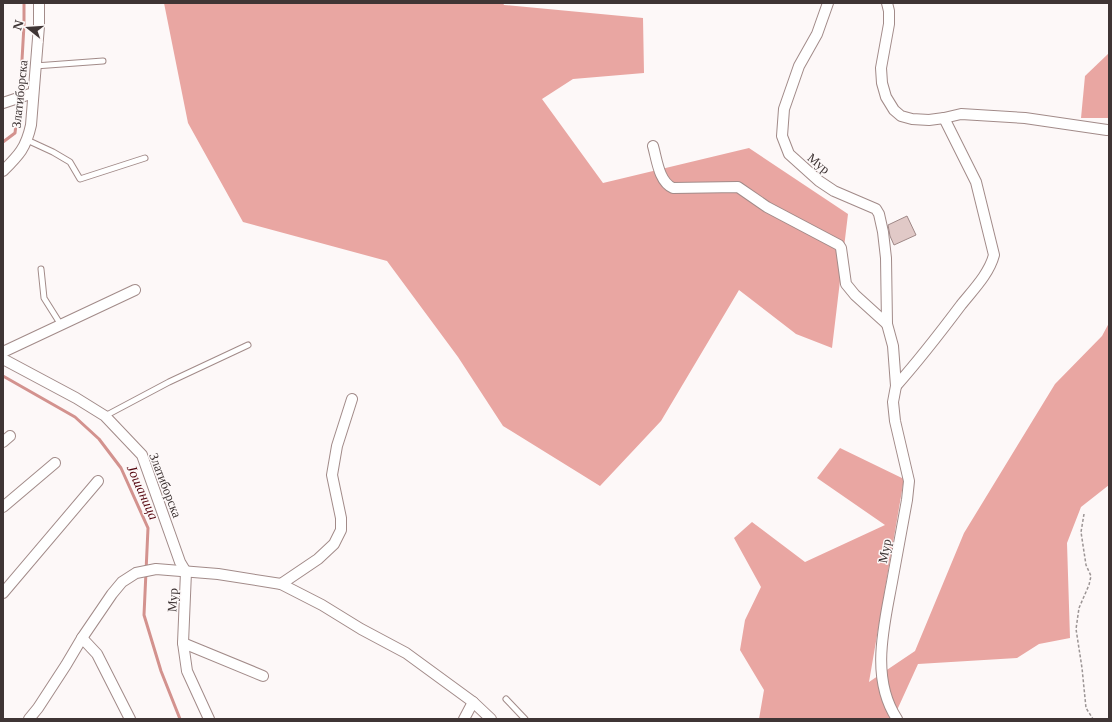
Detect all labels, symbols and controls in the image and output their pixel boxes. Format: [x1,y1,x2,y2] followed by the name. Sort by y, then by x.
[8,8,48,48] north arrow
[10,17,27,32] text: N
[7,59,32,129] street label: Златиборска
[804,149,833,178] street label: Мур
[145,450,186,520] street label: Златиборска
[123,461,163,523] water label: Јошаница
[874,538,895,565] street label: Мур
[163,587,182,613] street label: Мур

